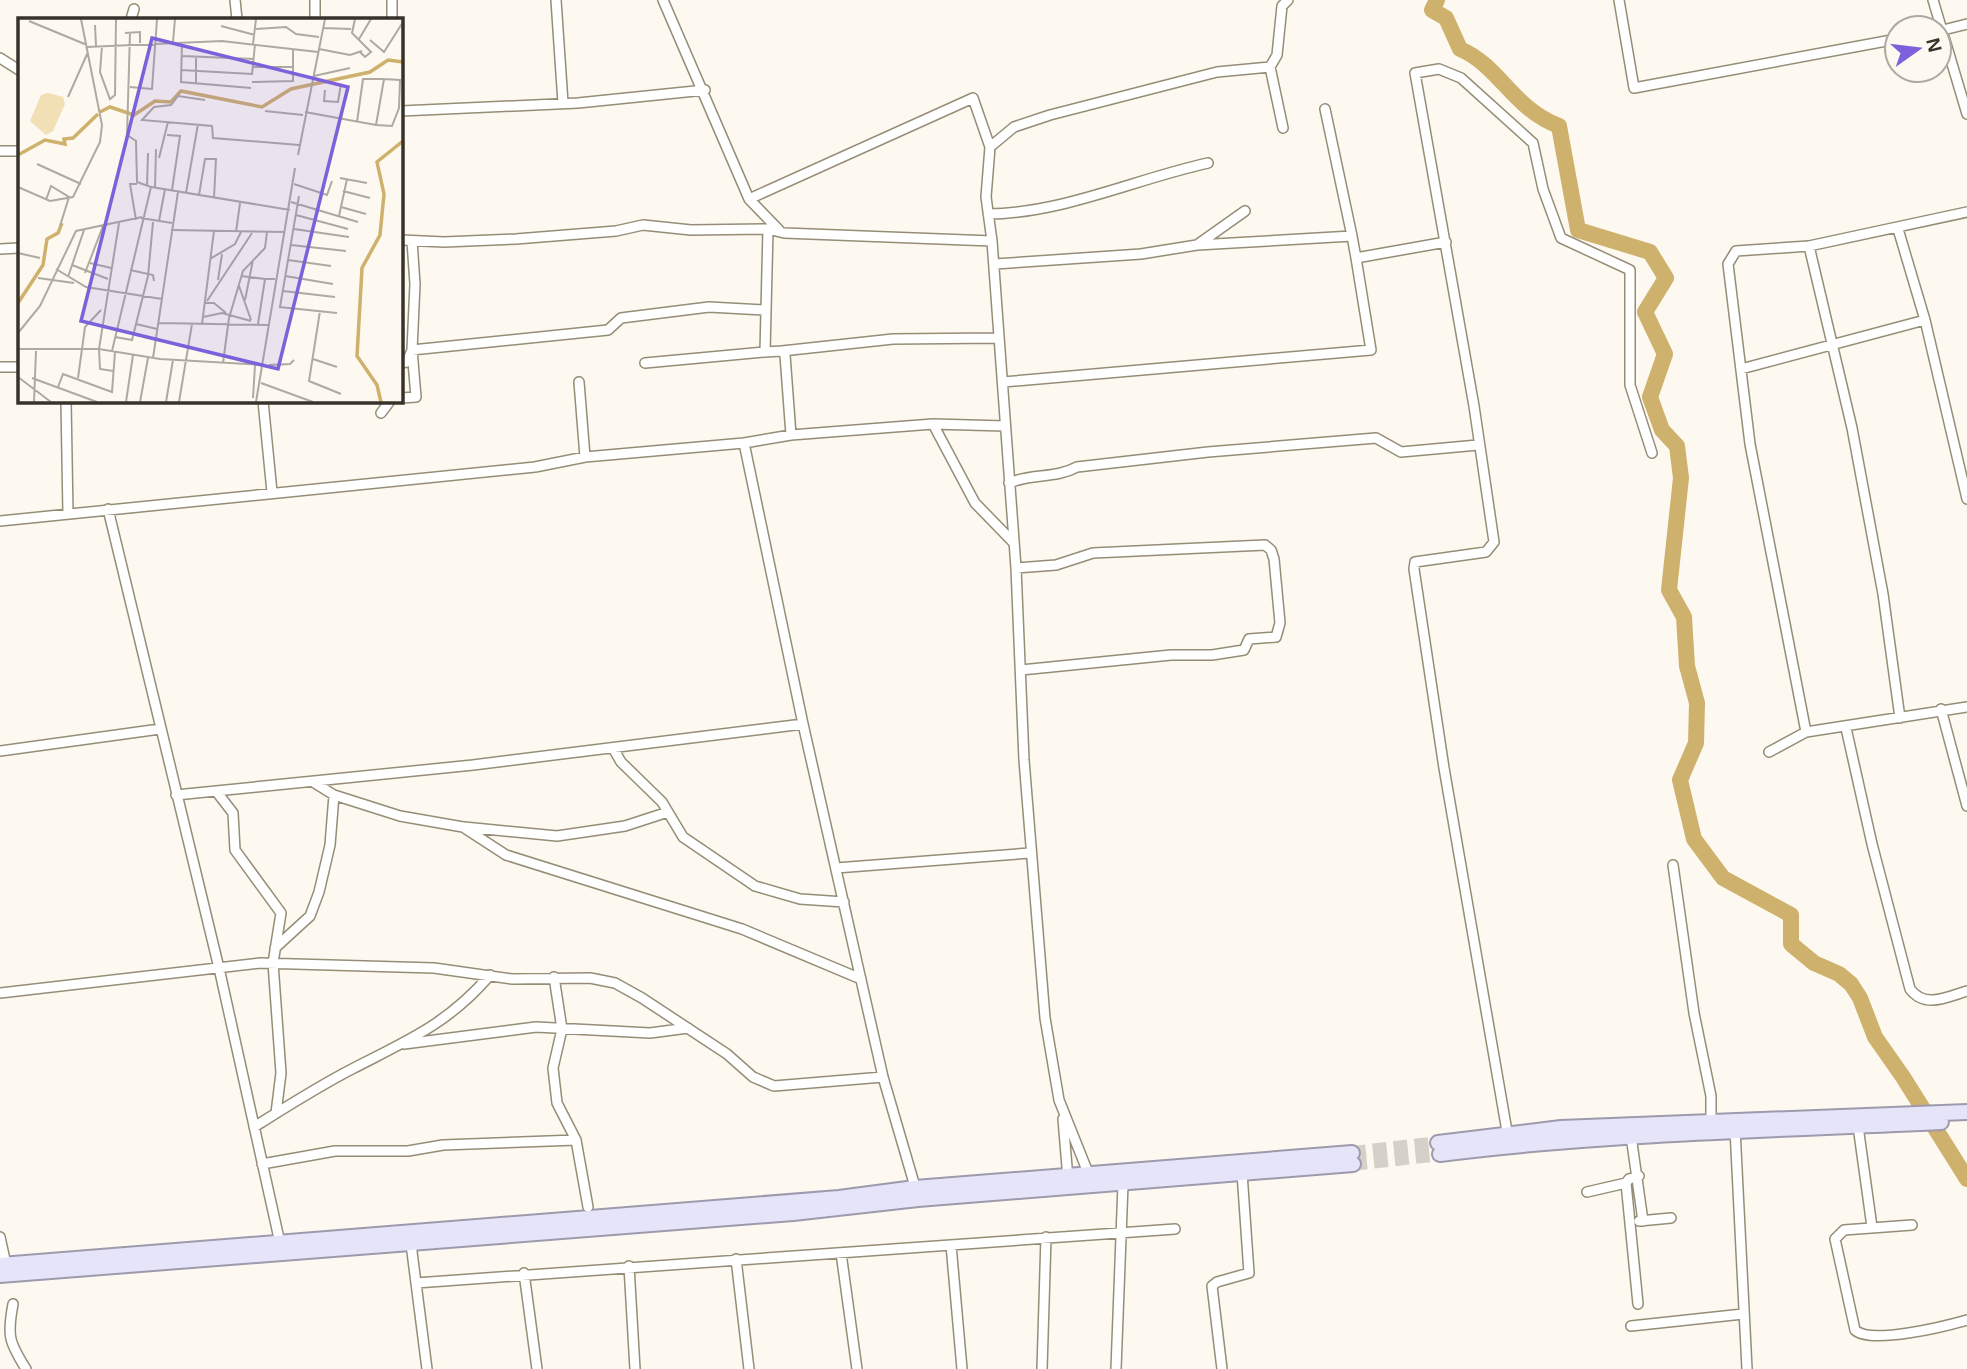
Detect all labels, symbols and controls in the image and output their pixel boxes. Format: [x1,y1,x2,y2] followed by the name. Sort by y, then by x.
[1883,14,1953,84] north arrow
[18,18,402,402] inset map
[1922,36,1946,54] text: N

